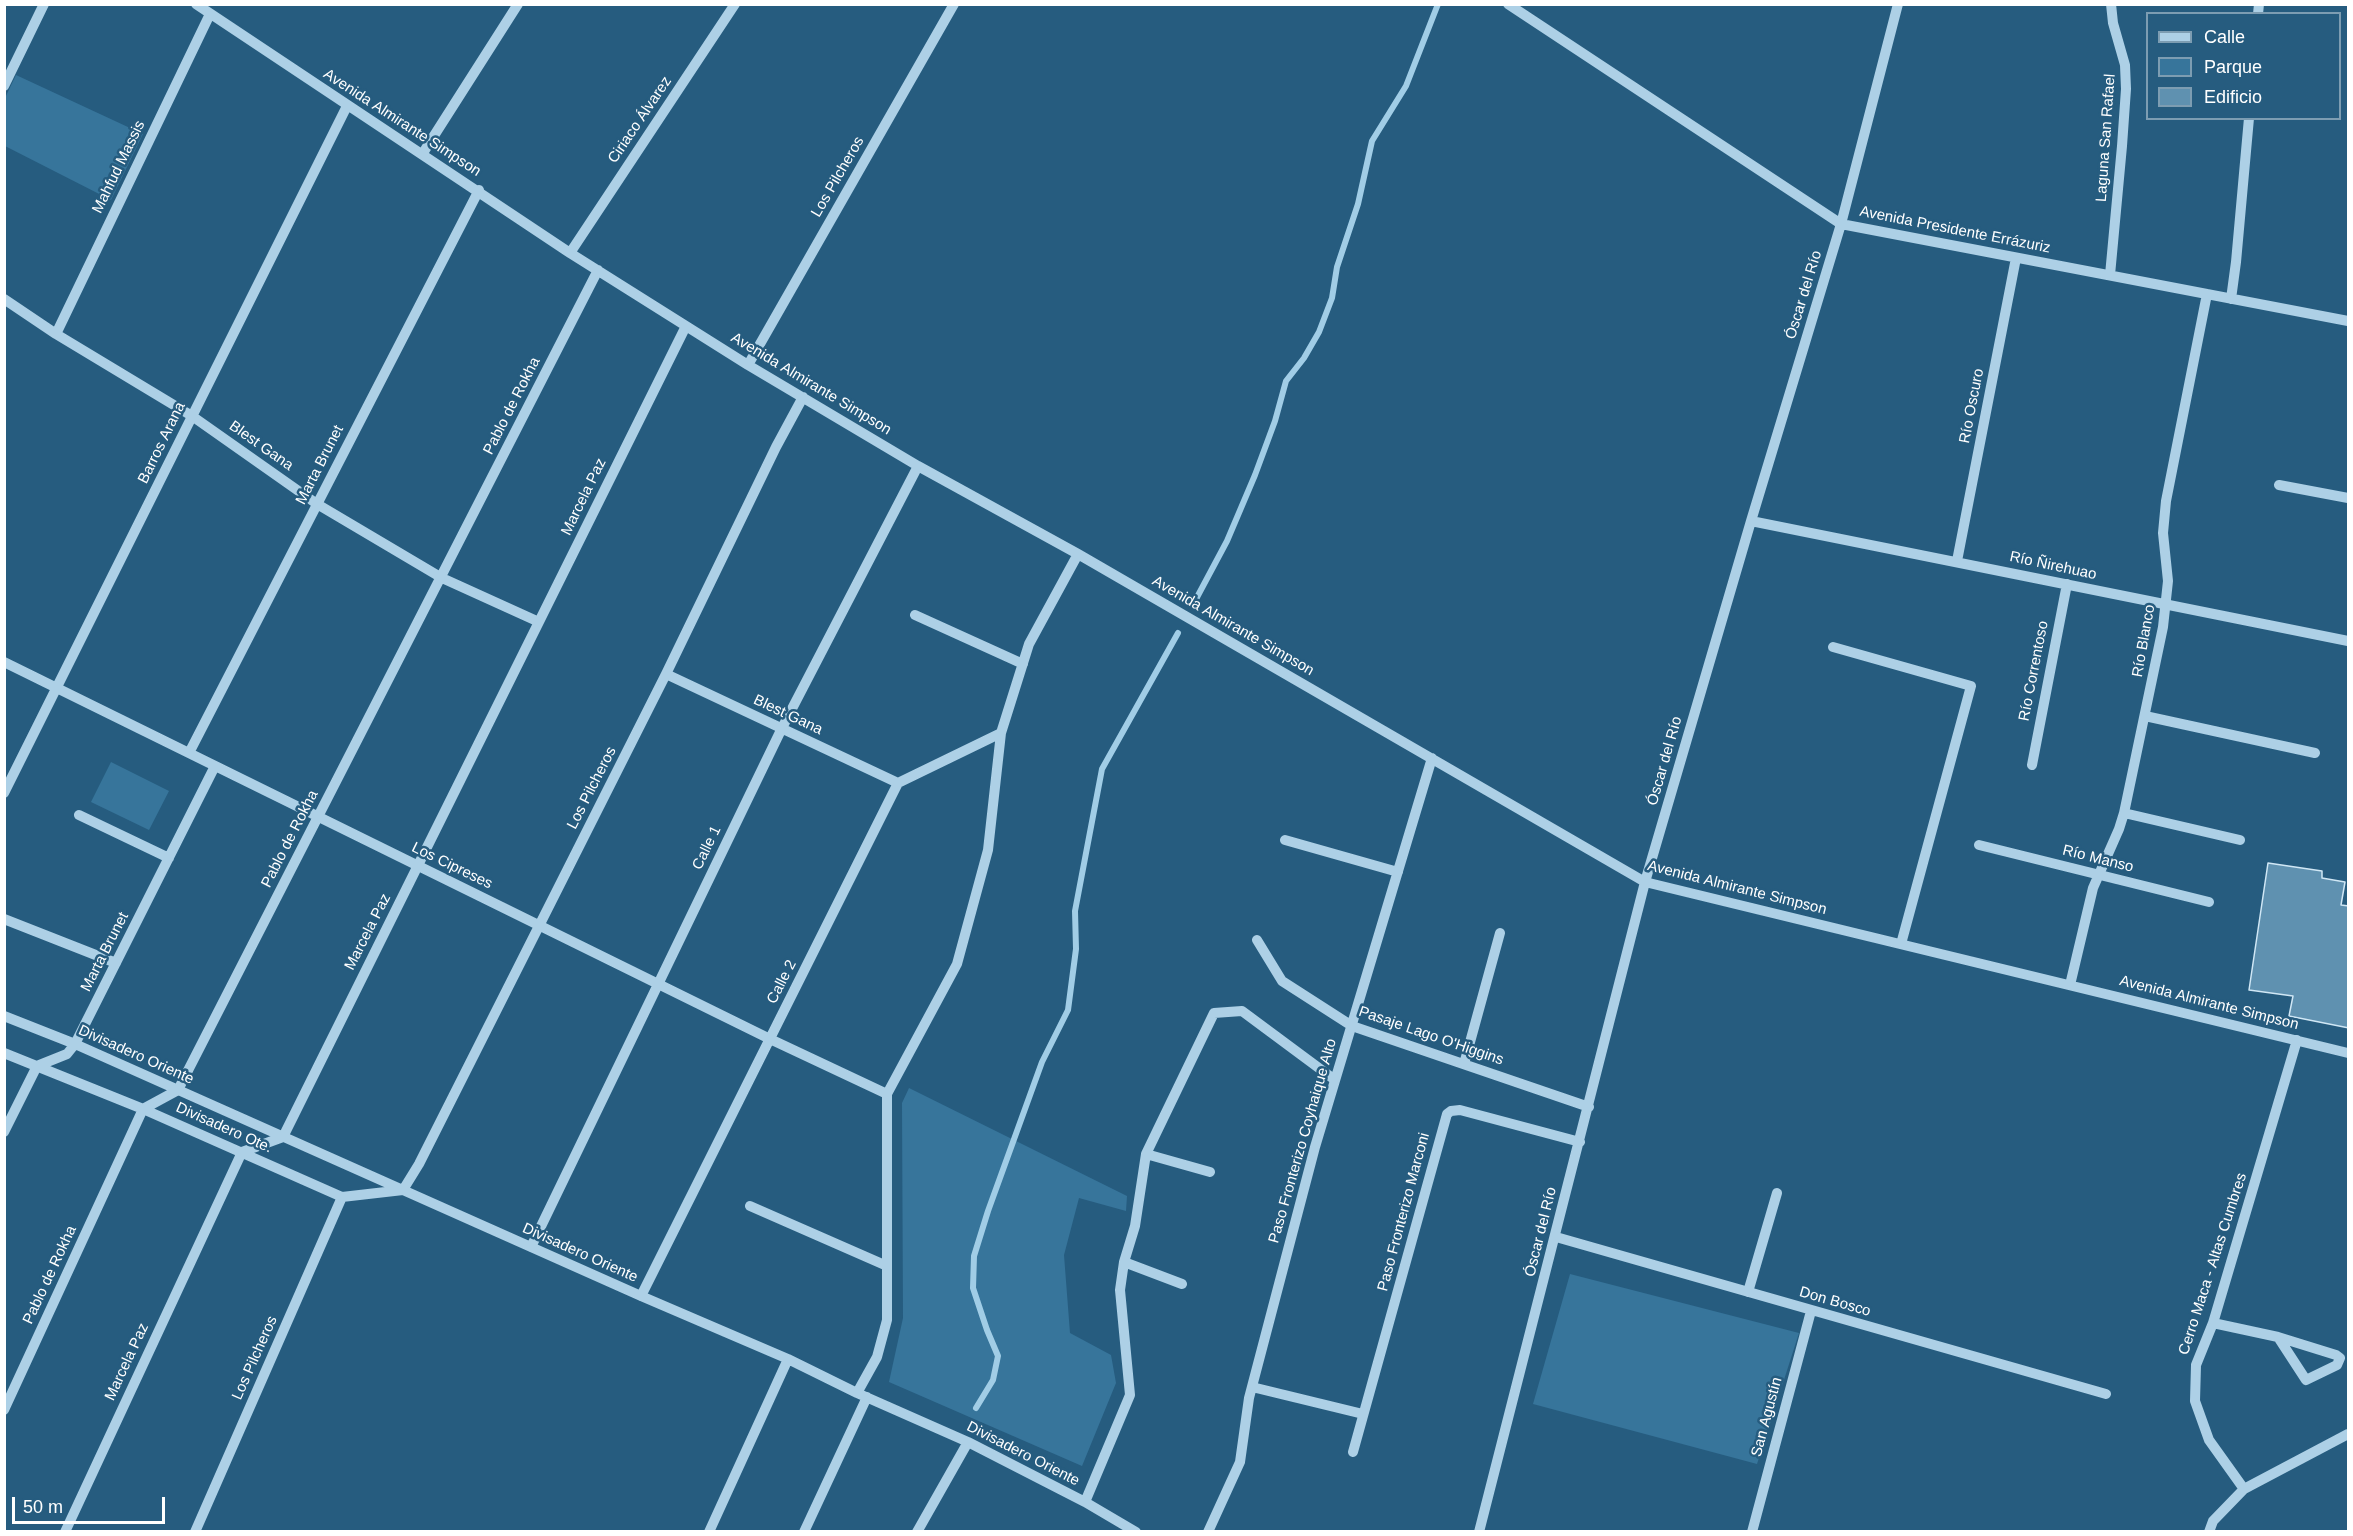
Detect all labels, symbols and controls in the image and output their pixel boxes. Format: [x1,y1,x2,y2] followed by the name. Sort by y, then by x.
[2146,12,2341,120] legend
[2204,27,2245,47] text: Calle
[2204,57,2262,77] text: Parque
[320,65,484,181] street label: Avenida Almirante Simpson
[604,73,676,167] street label: Ciriaco Álvarez
[2093,73,2119,203] street label: Laguna San Rafael
[2204,87,2262,107] text: Edificio
[89,118,149,216] street label: Mahfud Massis
[808,134,868,220] street label: Los Pilcheros
[1858,203,2052,257] street label: Avenida Presidente Errázuriz
[1782,249,1826,341] street label: Óscar del Río
[728,329,894,439] street label: Avenida Almirante Simpson
[480,354,544,458] street label: Pablo de Rokha
[1956,367,1988,445] street label: Río Oscuro
[135,399,189,487] street label: Barros Arana
[225,417,297,475] street label: Blest Gana
[292,422,348,508] street label: Marta Brunet
[558,456,610,538] street label: Marcela Paz
[2008,548,2098,584] street label: Río Ñirehuao
[1149,572,1317,680] street label: Avenida Almirante Simpson
[2129,603,2159,679] street label: Río Blanco
[2015,619,2053,723] street label: Río Correntoso
[751,691,825,739] street label: Blest Gana
[1644,714,1686,808] street label: Óscar del Río
[564,744,620,832] street label: Los Pilcheros
[258,787,322,891] street label: Pablo de Rokha
[689,823,725,873] street label: Calle 1
[409,839,495,893] street label: Los Cipreses
[2061,841,2135,877] street label: Río Manso
[1646,857,1828,919] street label: Avenida Almirante Simpson
[341,891,395,973] street label: Marcela Paz
[77,909,133,995] street label: Marta Brunet
[763,957,801,1007] street label: Calle 2
[2118,972,2300,1034] street label: Avenida Almirante Simpson
[1356,1003,1506,1069] street label: Pasaje Lago O'Higgins
[76,1022,196,1088] street label: Divisadero Oriente
[1265,1037,1341,1245] street label: Paso Fronterizo Coyhaique Alto
[173,1099,275,1157] street label: Divisadero Ote.
[1374,1131,1434,1293] street label: Paso Fronterizo Marconi
[2175,1171,2251,1357] street label: Cerro Maca - Altas Cumbres
[1521,1185,1561,1279] street label: Óscar del Río
[520,1220,640,1286] street label: Divisadero Oriente
[19,1223,81,1327] street label: Pablo de Rokha
[1797,1283,1873,1321] street label: Don Bosco
[228,1313,282,1403] street label: Los Pilcheros
[101,1320,153,1404] street label: Marcela Paz
[1748,1375,1786,1459] street label: San Agustín
[964,1418,1082,1490] street label: Divisadero Oriente
[15,1485,168,1523] scale bar
[23,1497,63,1517] text: 50 m

